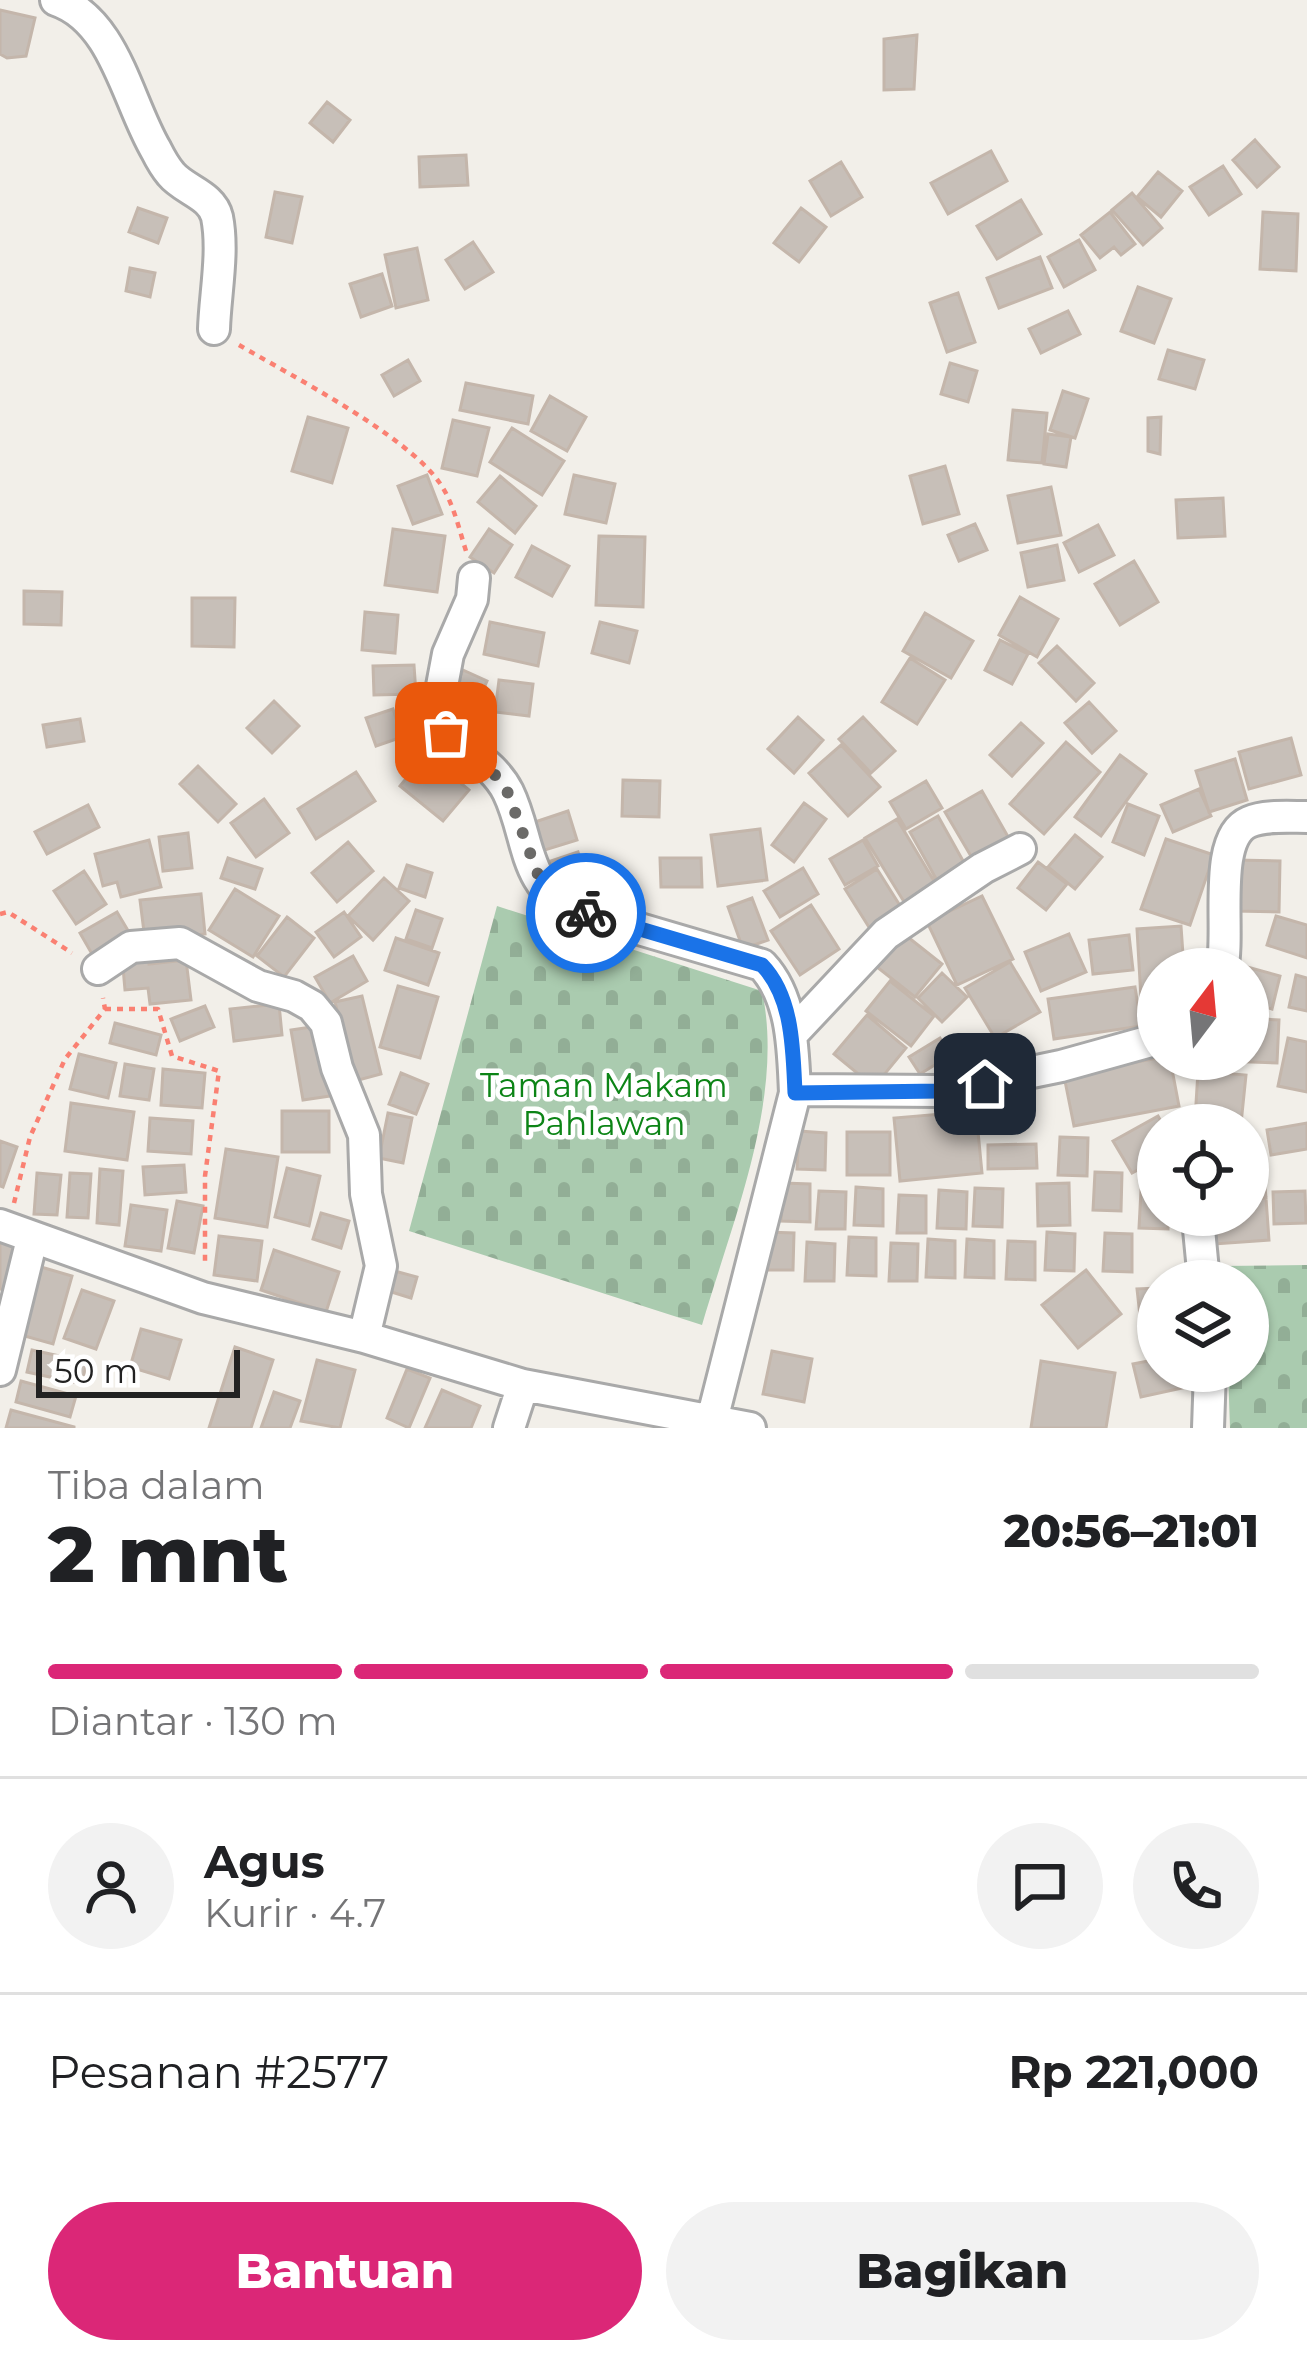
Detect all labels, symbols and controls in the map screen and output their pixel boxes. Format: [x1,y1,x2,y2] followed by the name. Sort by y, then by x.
[395,682,497,784] pin
[413,700,479,766] icon: bag
[526,853,646,973] courier
[553,880,619,946] icon: bike
[1137,948,1269,1080] north arrow
[1137,948,1269,1392] map controls
[934,1033,1036,1135] pin
[952,1051,1018,1117] icon: home
[480,1065,728,1143] park label: Taman Makam Pahlawan
[1137,1104,1269,1236] button: locate
[1137,1260,1269,1392] button: layers
[36,1344,240,1397] scale bar
[54,1351,138,1391] text: 50 m
[48,1461,265,1509] text: Tiba dalam
[1003,1503,1259,1558] text: 20:56–21:01
[48,1506,288,1602] text: 2 mnt
[48,1697,338,1745] text: Diantar · 130 m
[48,1823,174,1949] button: person
[977,1823,1103,1949] button: chat
[1133,1823,1259,1949] button: phone
[204,1834,325,1889] text: Agus
[204,1889,386,1937] text: Kurir · 4.7
[48,2044,389,2099] text: Pesanan #2577
[1009,2044,1259,2099] text: Rp 221,000
[48,2202,642,2340] button: Bantuan
[666,2202,1259,2340] button: Bagikan

